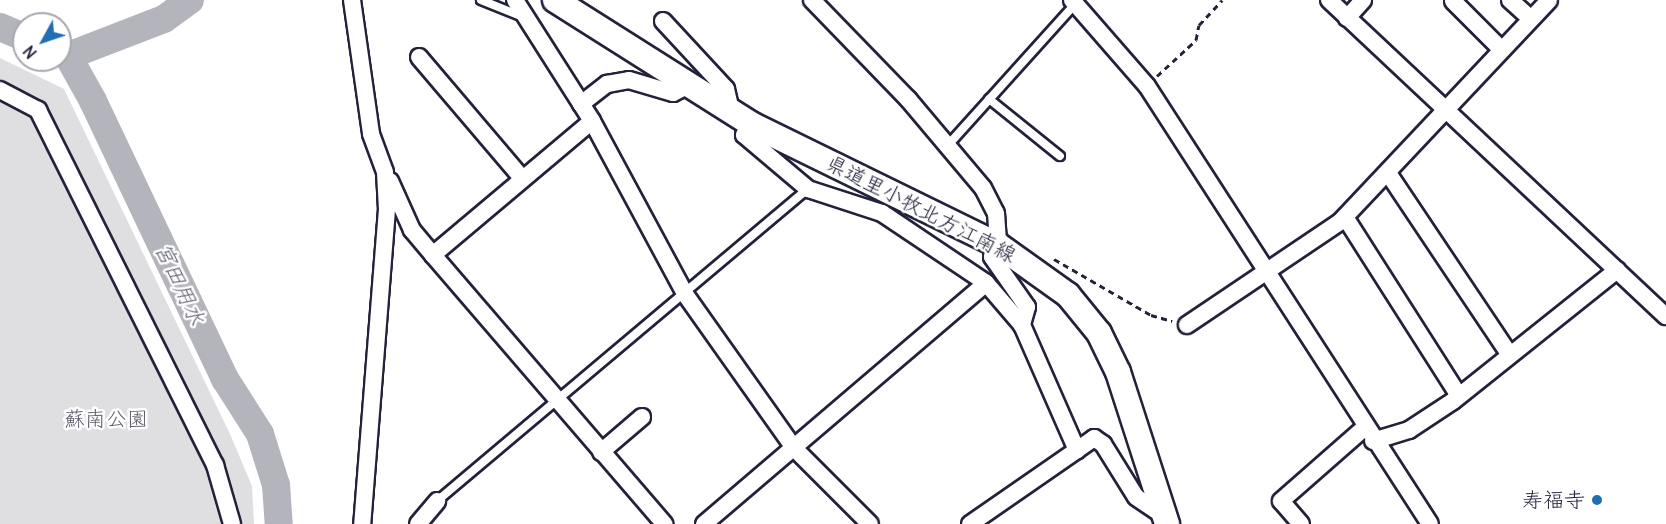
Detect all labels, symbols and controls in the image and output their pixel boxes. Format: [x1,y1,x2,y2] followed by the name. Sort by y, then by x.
[12,12,72,72] north arrow
[19,42,41,63] text: N
[822,150,1020,268] street label: 県道里小牧北方江南線
[149,239,211,329] water label: 宮田用水
[64,406,148,432] park label: 蘇南公園
[1522,487,1585,513] place label: 寿福寺
[1590,493,1604,507] marker: 寿福寺

